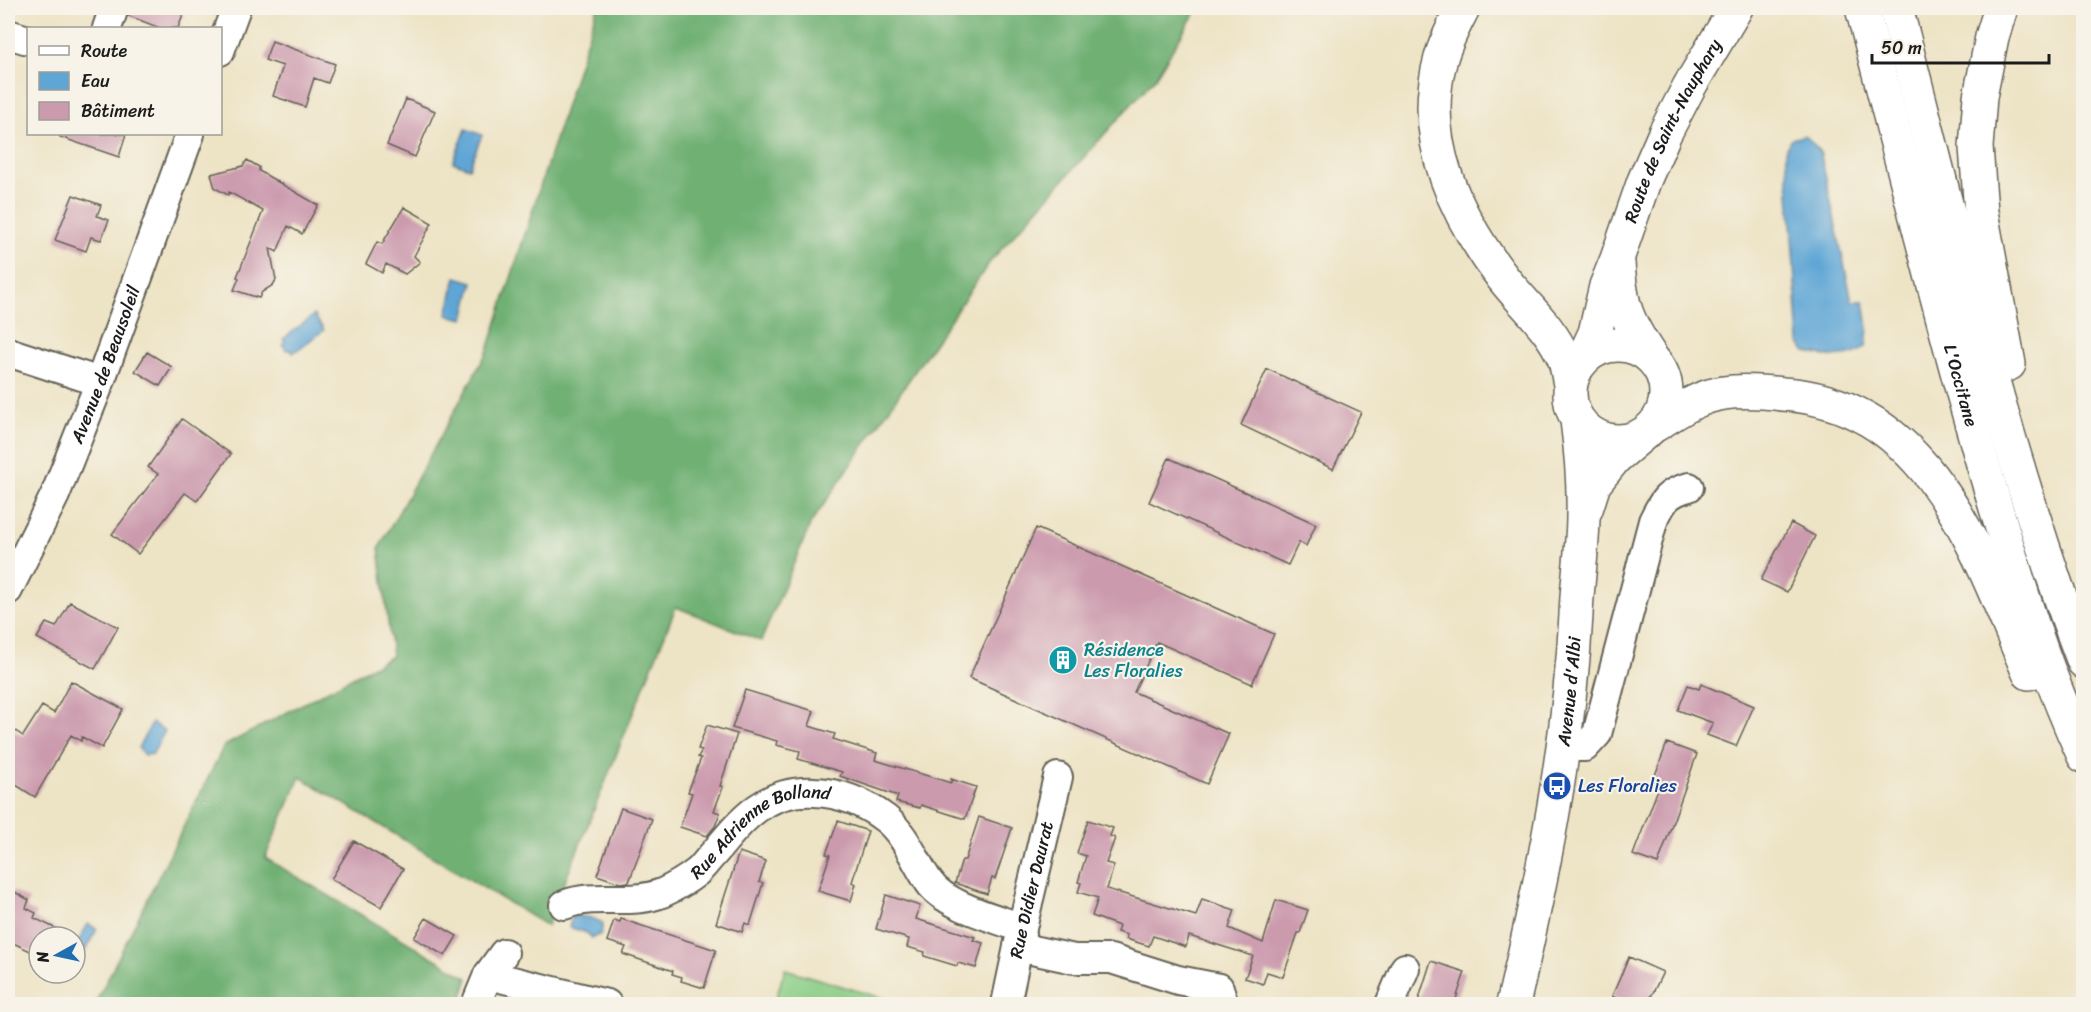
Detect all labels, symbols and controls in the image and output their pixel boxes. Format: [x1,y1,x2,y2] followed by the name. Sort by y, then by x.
[27,27,222,135] legend
[1872,27,2049,65] scale bar
[1615,32,1731,227] street label: Route de Saint-Nauphary
[1881,32,1922,64] text: 50 m
[81,35,128,67] text: Route
[81,65,110,97] text: Eau
[81,95,155,127] text: Bâtiment
[61,280,150,449] street label: Avenue de Beausoleil
[1934,340,1988,431] street label: L'Occitane
[1084,634,1183,687] place label: Résidence Les Floralies
[1547,634,1591,749] street label: Avenue d'Albi
[1047,644,1079,676] building icon: Résidence Les Floralies
[1541,770,1573,802] bus stop icon: Les Floralies
[1578,770,1677,802] place label: Les Floralies
[683,776,834,888] street label: Rue Adrienne Bolland
[1000,818,1063,961] street label: Rue Didier Daurat
[27,925,87,985] north arrow
[27,949,58,966] text: N

